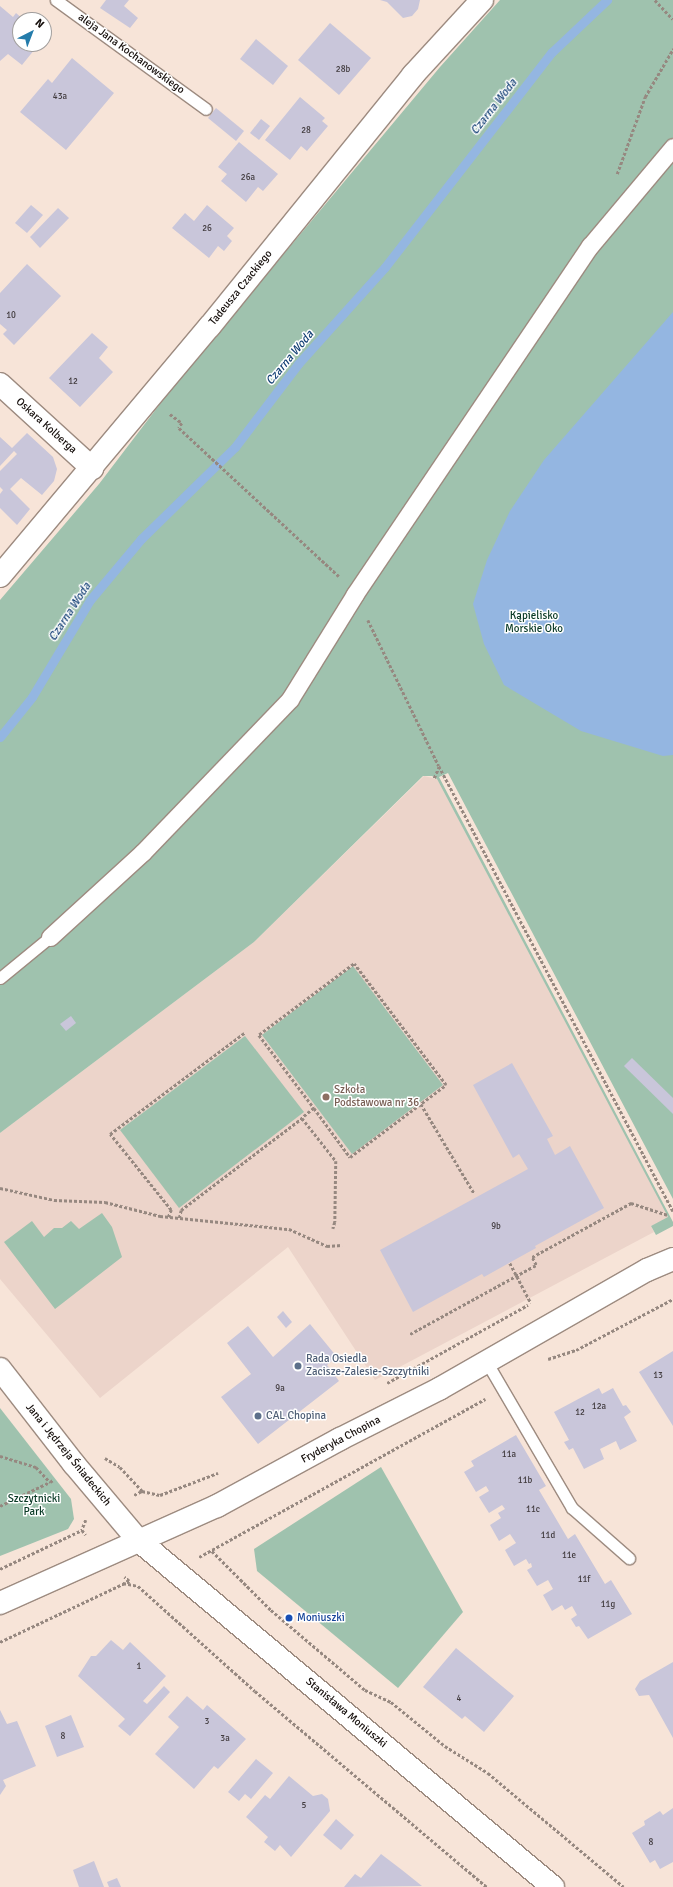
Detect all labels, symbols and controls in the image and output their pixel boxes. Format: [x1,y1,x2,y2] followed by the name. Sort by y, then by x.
[75,11,187,97] street label: aleja Jana Kochanowskiego
[12,12,52,52] north arrow
[33,16,47,31] text: N
[336,65,350,75] house number: 28b
[468,76,520,138] water label: Czarna Woda
[53,92,67,102] house number: 43a
[301,126,311,136] house number: 28
[241,173,255,183] house number: 26a
[202,224,212,234] house number: 26
[207,248,275,328] street label: Tadeusza Czackiego
[6,311,16,321] house number: 10
[263,328,317,388] water label: Czarna Woda
[68,377,78,387] house number: 12
[13,395,79,457] street label: Oskara Kolberga
[46,580,94,644] water label: Czarna Woda
[505,610,563,636] park label: Kąpielisko Morskie Oko
[334,1084,419,1110] place label: Szkoła Podstawowa nr 36
[321,1092,331,1102] marker: Szkoła Podstawowa nr 36
[491,1222,501,1232] house number: 9b
[306,1353,429,1379] place label: Rada Osiedla Zacisze-Zalesie-Szczytniki
[293,1361,303,1371] marker: Rada Osiedla Zacisze-Zalesie-Szczytniki
[653,1371,663,1381] house number: 13
[275,1384,285,1394] house number: 9a
[23,1401,113,1509] street label: Jana i Jędrzeja Śniadeckich
[592,1402,606,1412] house number: 12a
[575,1408,585,1418] house number: 12
[266,1409,326,1423] place label: CAL Chopina
[253,1411,263,1421] marker: CAL Chopina
[299,1414,383,1466] street label: Fryderyka Chopina
[502,1450,516,1460] house number: 11a
[518,1476,532,1486] house number: 11b
[8,1493,60,1519] park label: Szczytnicki Park
[526,1505,540,1515] house number: 11c
[541,1531,555,1541] house number: 11d
[562,1551,576,1561] house number: 11e
[578,1575,590,1585] house number: 11f
[601,1600,615,1610] house number: 11g
[297,1611,345,1625] place label: Moniuszki
[284,1613,294,1623] marker: Moniuszki
[137,1662,141,1672] house number: 1
[303,1675,389,1751] street label: Stanisława Moniuszki
[457,1694,461,1704] house number: 4
[205,1717,209,1727] house number: 3
[61,1732,65,1742] house number: 8
[220,1734,230,1744] house number: 3a
[302,1801,306,1811] house number: 5
[649,1838,653,1848] house number: 8

